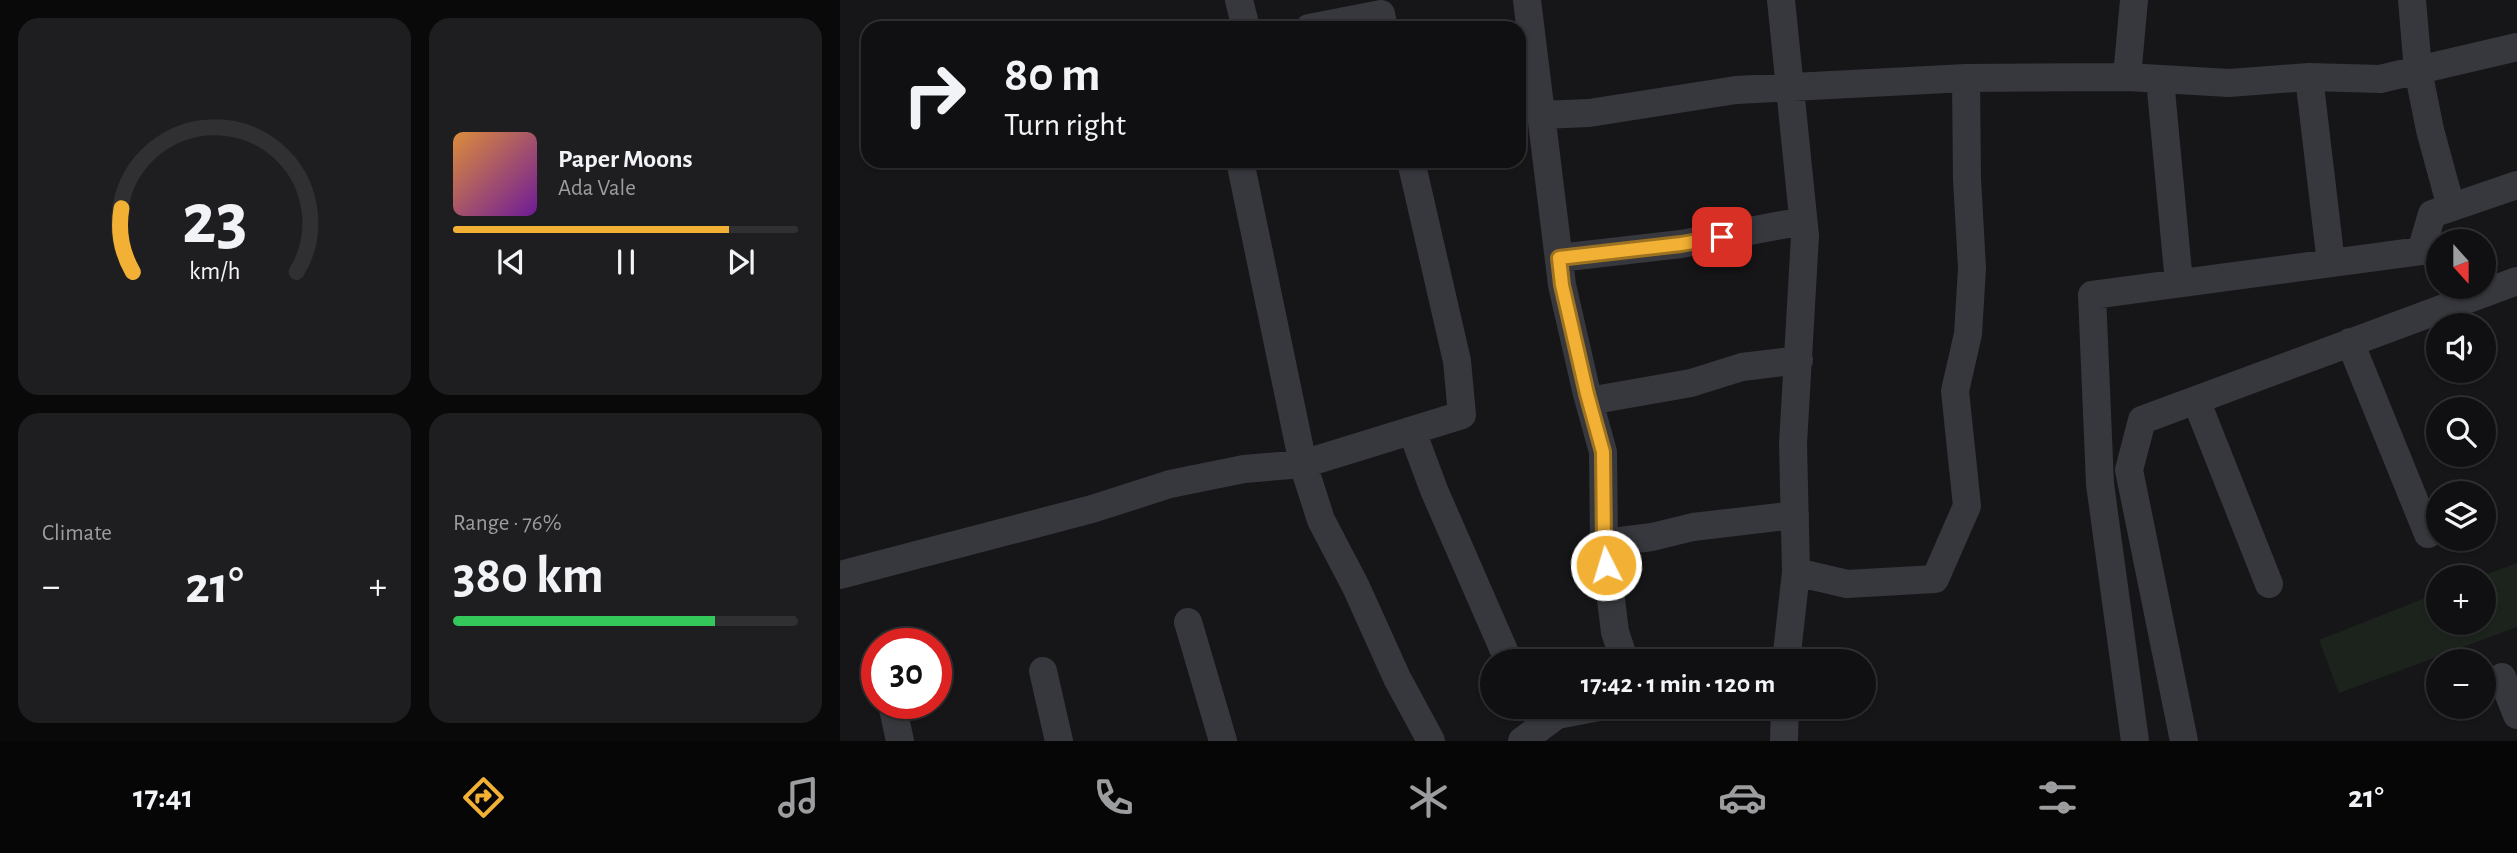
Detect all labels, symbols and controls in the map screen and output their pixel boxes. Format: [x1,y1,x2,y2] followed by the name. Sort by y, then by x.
[889,49,980,140] icon: right
[1004,51,1101,100] text: 80 m
[1004,109,1126,141] text: Turn right
[558,146,693,172] text: Paper Moons
[558,177,636,200] text: Ada Vale
[182,185,247,258] text: 23
[1692,207,1752,267] pin
[1703,218,1741,256] icon: arrive
[2426,229,2496,299] north arrow
[2426,229,2496,719] map controls
[492,243,530,281] icon: previous
[607,243,645,281] icon: pause
[722,243,760,281] icon: next
[189,259,240,284] text: km/h
[2426,313,2496,383] button: sound
[2426,397,2496,467] button: search
[2426,481,2496,551] button: layers
[453,512,562,535] text: Range · 76%
[42,522,112,545] text: Climate
[1569,528,1643,602] position arrow
[453,550,604,602] text: 380 km
[185,560,244,612] text: 21°
[2426,565,2496,635] button: +
[42,568,60,606] text: −
[369,568,387,606] text: +
[861,628,952,719] speed limit sign: 30
[2426,649,2496,719] button: −
[1581,671,1775,697] text: 17:42 · 1 min · 120 m
[459,773,508,822] icon: directions
[774,773,823,822] icon: music
[1089,773,1138,822] icon: phone
[1404,773,1453,822] icon: climate
[1718,773,1767,822] icon: car
[2033,773,2082,822] icon: filters
[133,781,193,813] text: 17:41
[2348,781,2384,813] text: 21°

